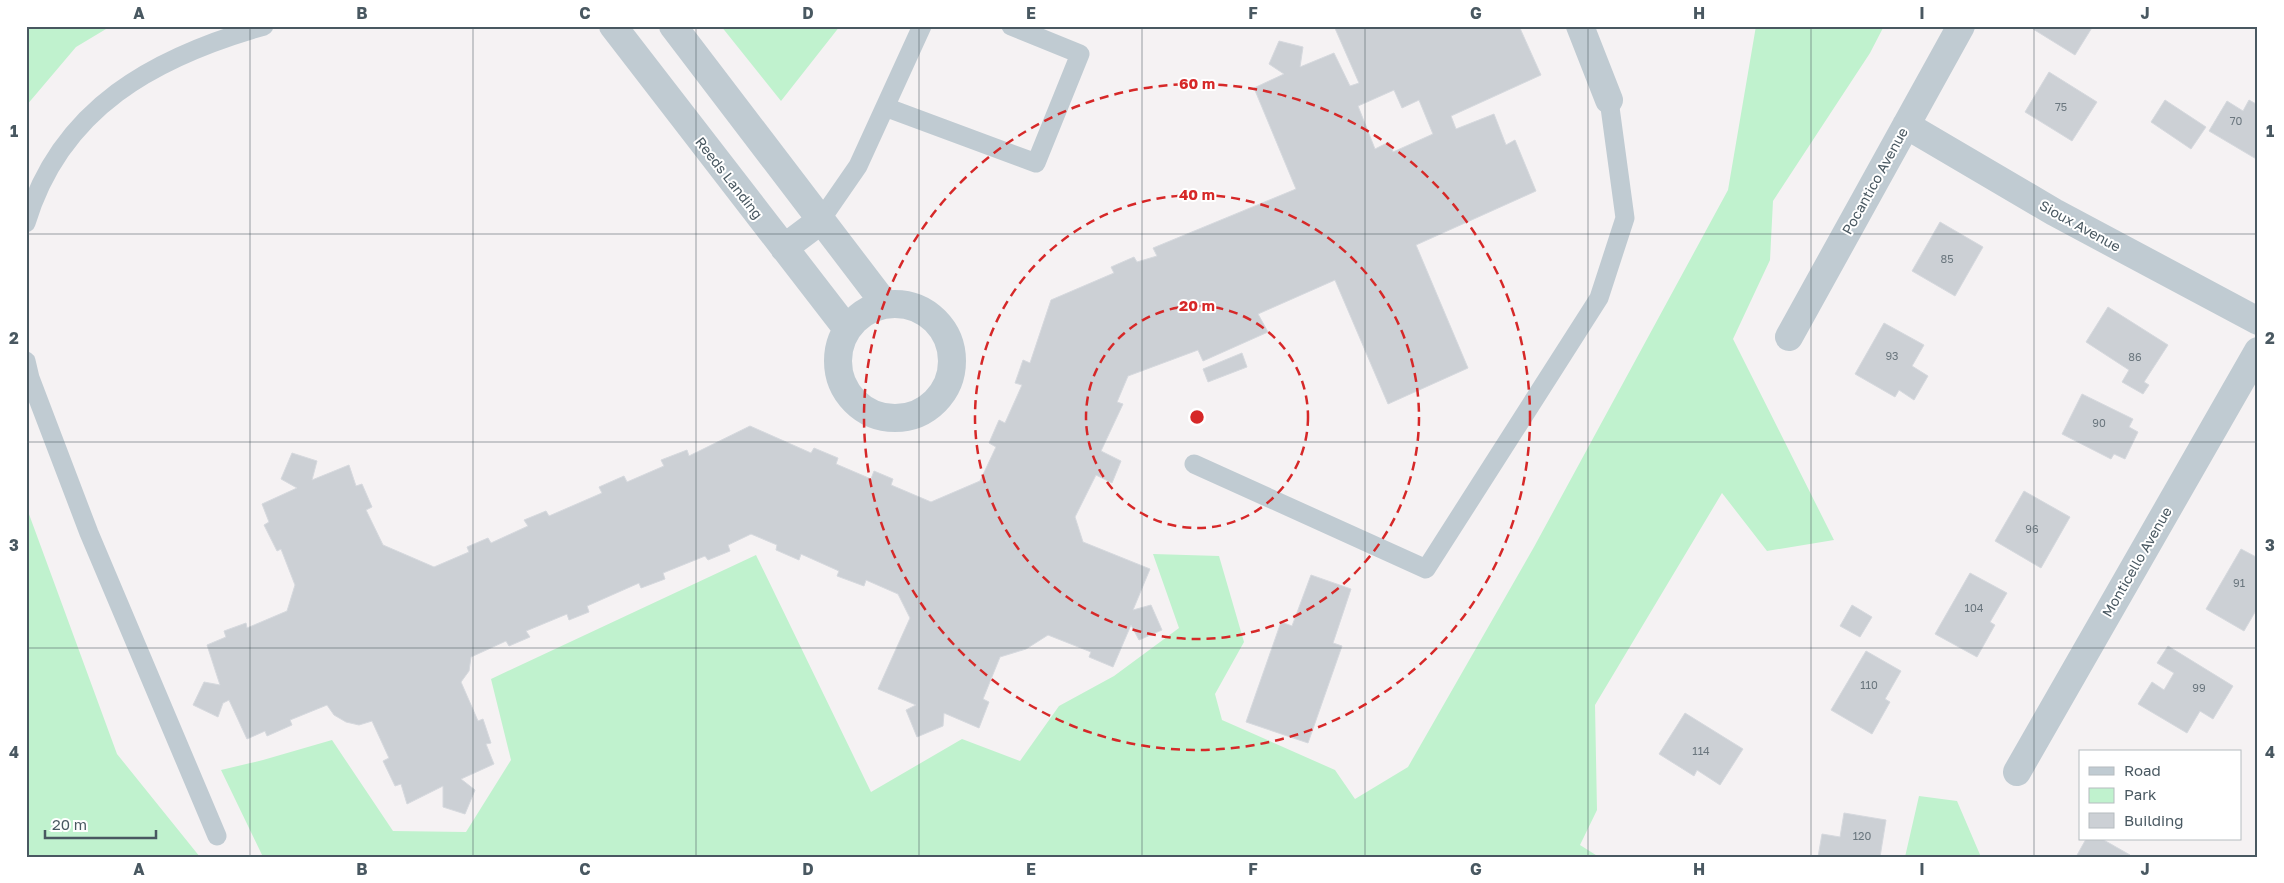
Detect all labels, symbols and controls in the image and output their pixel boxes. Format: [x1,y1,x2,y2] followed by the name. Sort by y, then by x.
[133,3,145,23] text: A
[356,3,368,23] text: B
[579,3,591,23] text: C
[802,3,814,23] text: D
[1026,3,1036,23] text: E
[1248,3,1258,23] text: F
[1470,3,1482,23] text: G
[1693,3,1705,23] text: H
[1919,3,1925,23] text: I
[2140,3,2150,23] text: J
[1179,74,1215,92] text: 60 m
[2055,100,2067,113] house number: 75
[2230,114,2243,127] house number: 70
[10,121,18,141] text: 1
[2266,121,2274,141] text: 1
[1838,124,1911,237] street label: Pocantico Avenue
[692,133,767,222] street label: Reeds Landing
[1179,185,1215,203] text: 40 m
[2037,196,2124,255] street label: Sioux Avenue
[1940,252,1954,265] house number: 85
[1179,296,1215,314] text: 20 m
[9,328,19,348] text: 2
[2265,328,2275,348] text: 2
[1885,349,1899,362] house number: 93
[2128,350,2142,363] house number: 86
[1188,408,1206,426] centre of rings
[2092,416,2106,429] house number: 90
[2098,504,2175,620] street label: Monticello Avenue
[2025,522,2039,535] house number: 96
[9,535,19,555] text: 3
[2265,535,2275,555] text: 3
[2233,576,2245,589] house number: 91
[1965,601,1984,614] house number: 104
[1860,678,1878,691] house number: 110
[2192,681,2206,694] house number: 99
[9,742,19,762] text: 4
[2265,742,2275,762] text: 4
[1692,744,1710,757] house number: 114
[2079,750,2242,840] legend
[2124,761,2161,779] text: Road
[2124,785,2157,803] text: Park
[45,808,156,840] scale bar
[2124,811,2184,829] text: Building
[52,815,87,833] text: 20 m
[1853,829,1871,842] house number: 120
[133,859,145,879] text: A
[356,859,368,879] text: B
[579,859,591,879] text: C
[802,859,814,879] text: D
[1026,859,1036,879] text: E
[1248,859,1258,879] text: F
[1470,859,1482,879] text: G
[1693,859,1705,879] text: H
[1919,859,1925,879] text: I
[2140,859,2150,879] text: J

